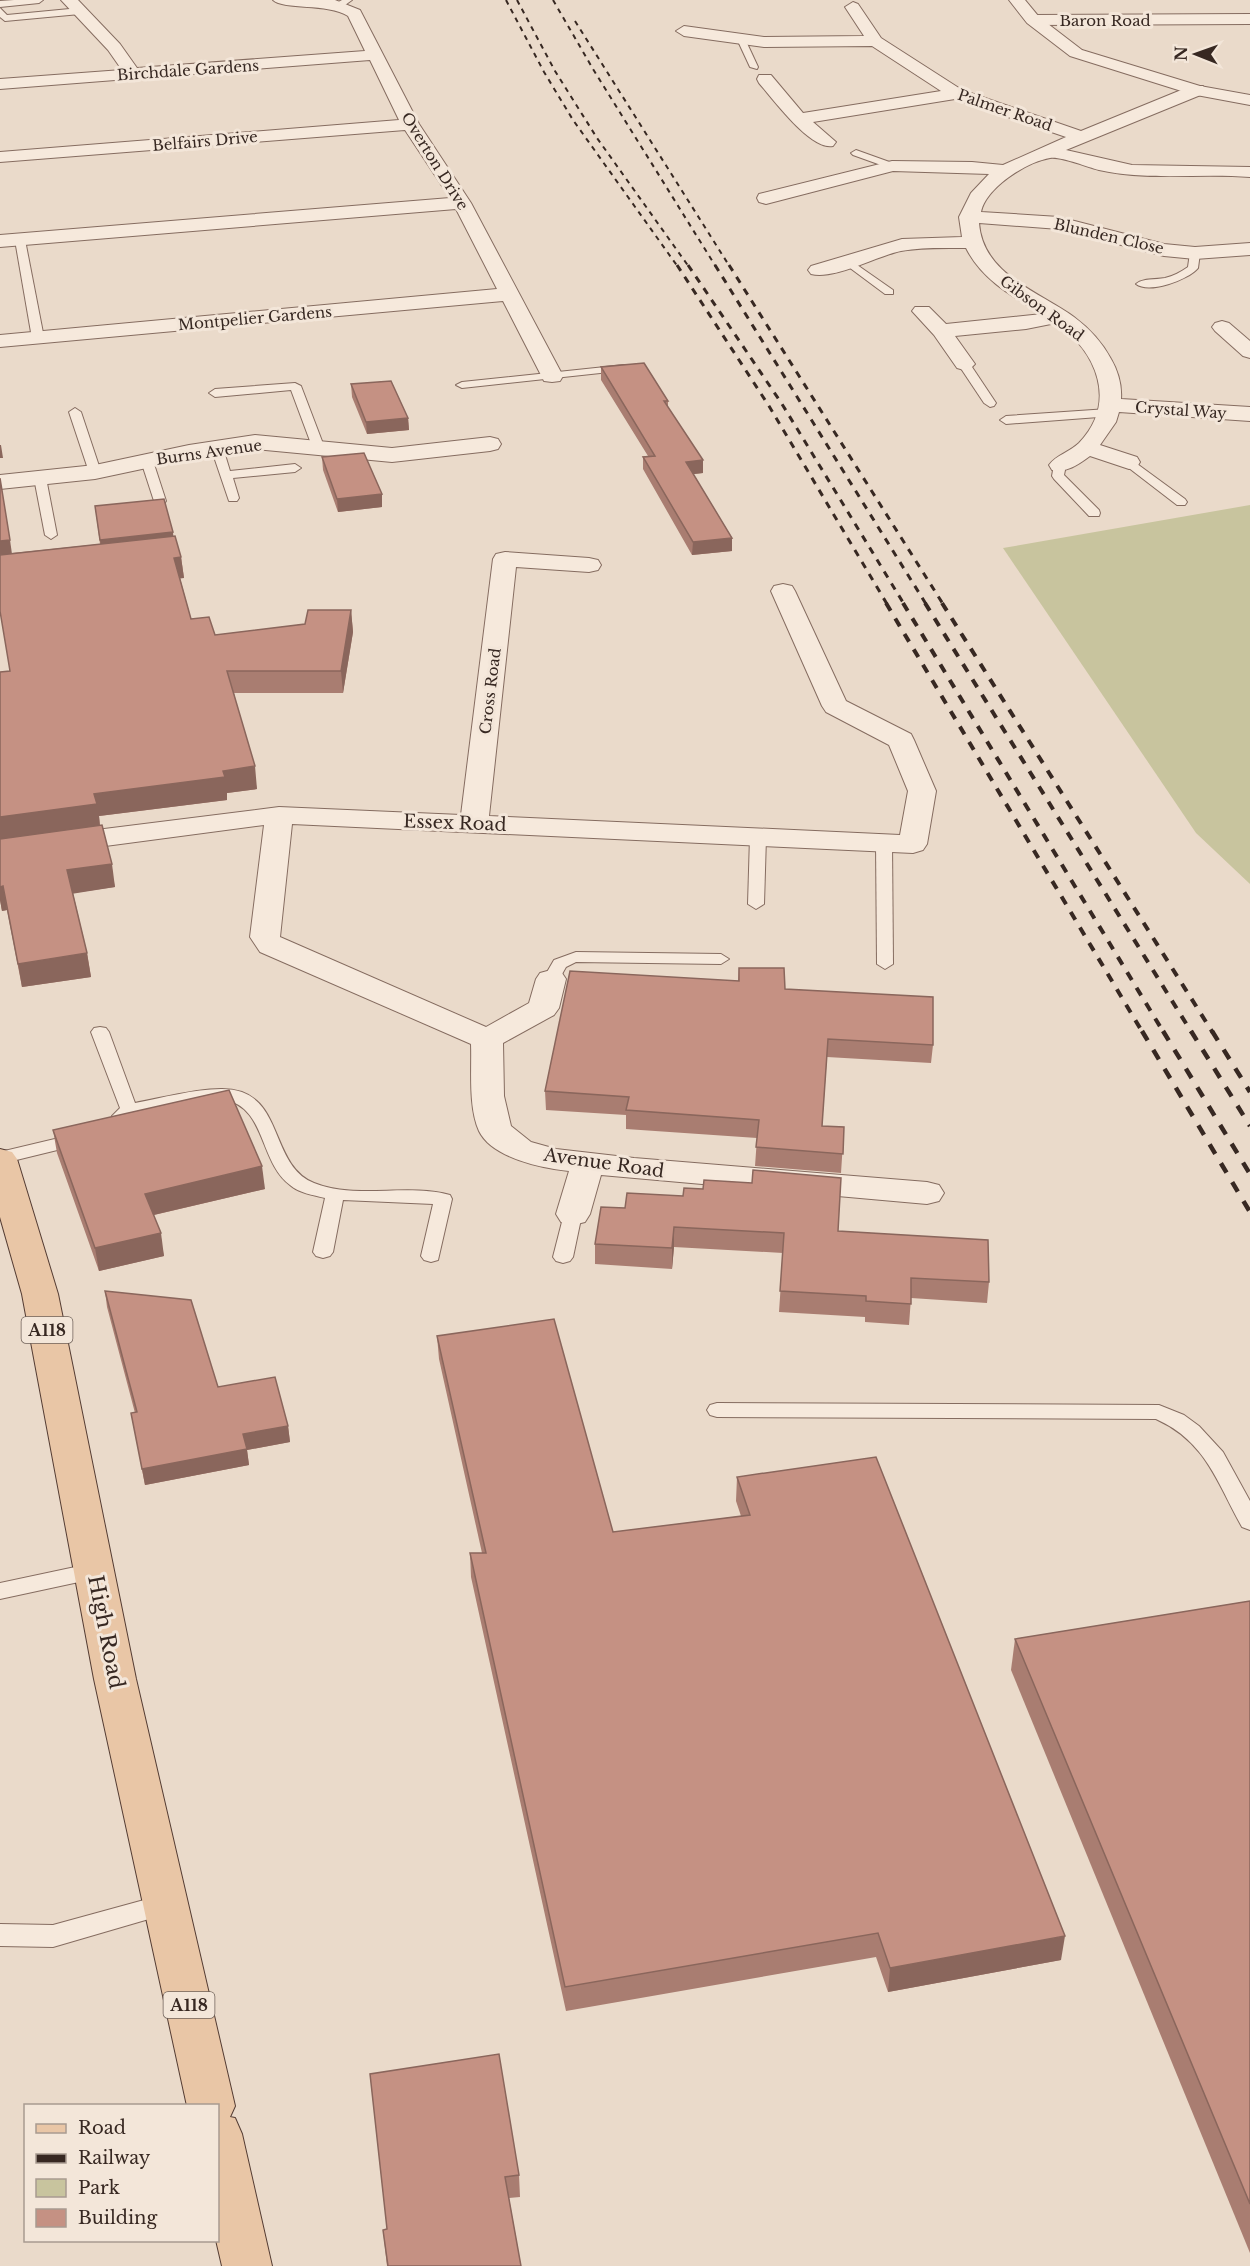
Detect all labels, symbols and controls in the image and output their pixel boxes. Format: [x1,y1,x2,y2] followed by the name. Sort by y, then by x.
[1059,11,1151,30] street label: Baron Road
[1166,24,1226,84] north arrow
[1171,46,1191,61] text: N
[116,56,260,84] street label: Birchdale Gardens
[955,85,1055,135] street label: Palmer Road
[397,109,473,213] street label: Overton Drive
[152,127,258,155] street label: Belfairs Drive
[1052,214,1166,258] street label: Blunden Close
[996,271,1088,345] street label: Gibson Road
[177,302,333,334] street label: Montpelier Gardens
[1135,397,1228,423] street label: Crystal Way
[155,435,263,469] street label: Burns Avenue
[475,647,505,735] street label: Cross Road
[403,810,507,836] street label: Essex Road
[541,1144,666,1182] street label: Avenue Road
[22,1317,72,1343] road number: A118
[82,1573,130,1691] street label: High Road
[164,1992,214,2018] road number: A118
[24,2104,219,2242] legend
[78,2117,126,2139] text: Road
[78,2147,151,2169] text: Railway
[78,2177,120,2199] text: Park
[78,2207,157,2229] text: Building

